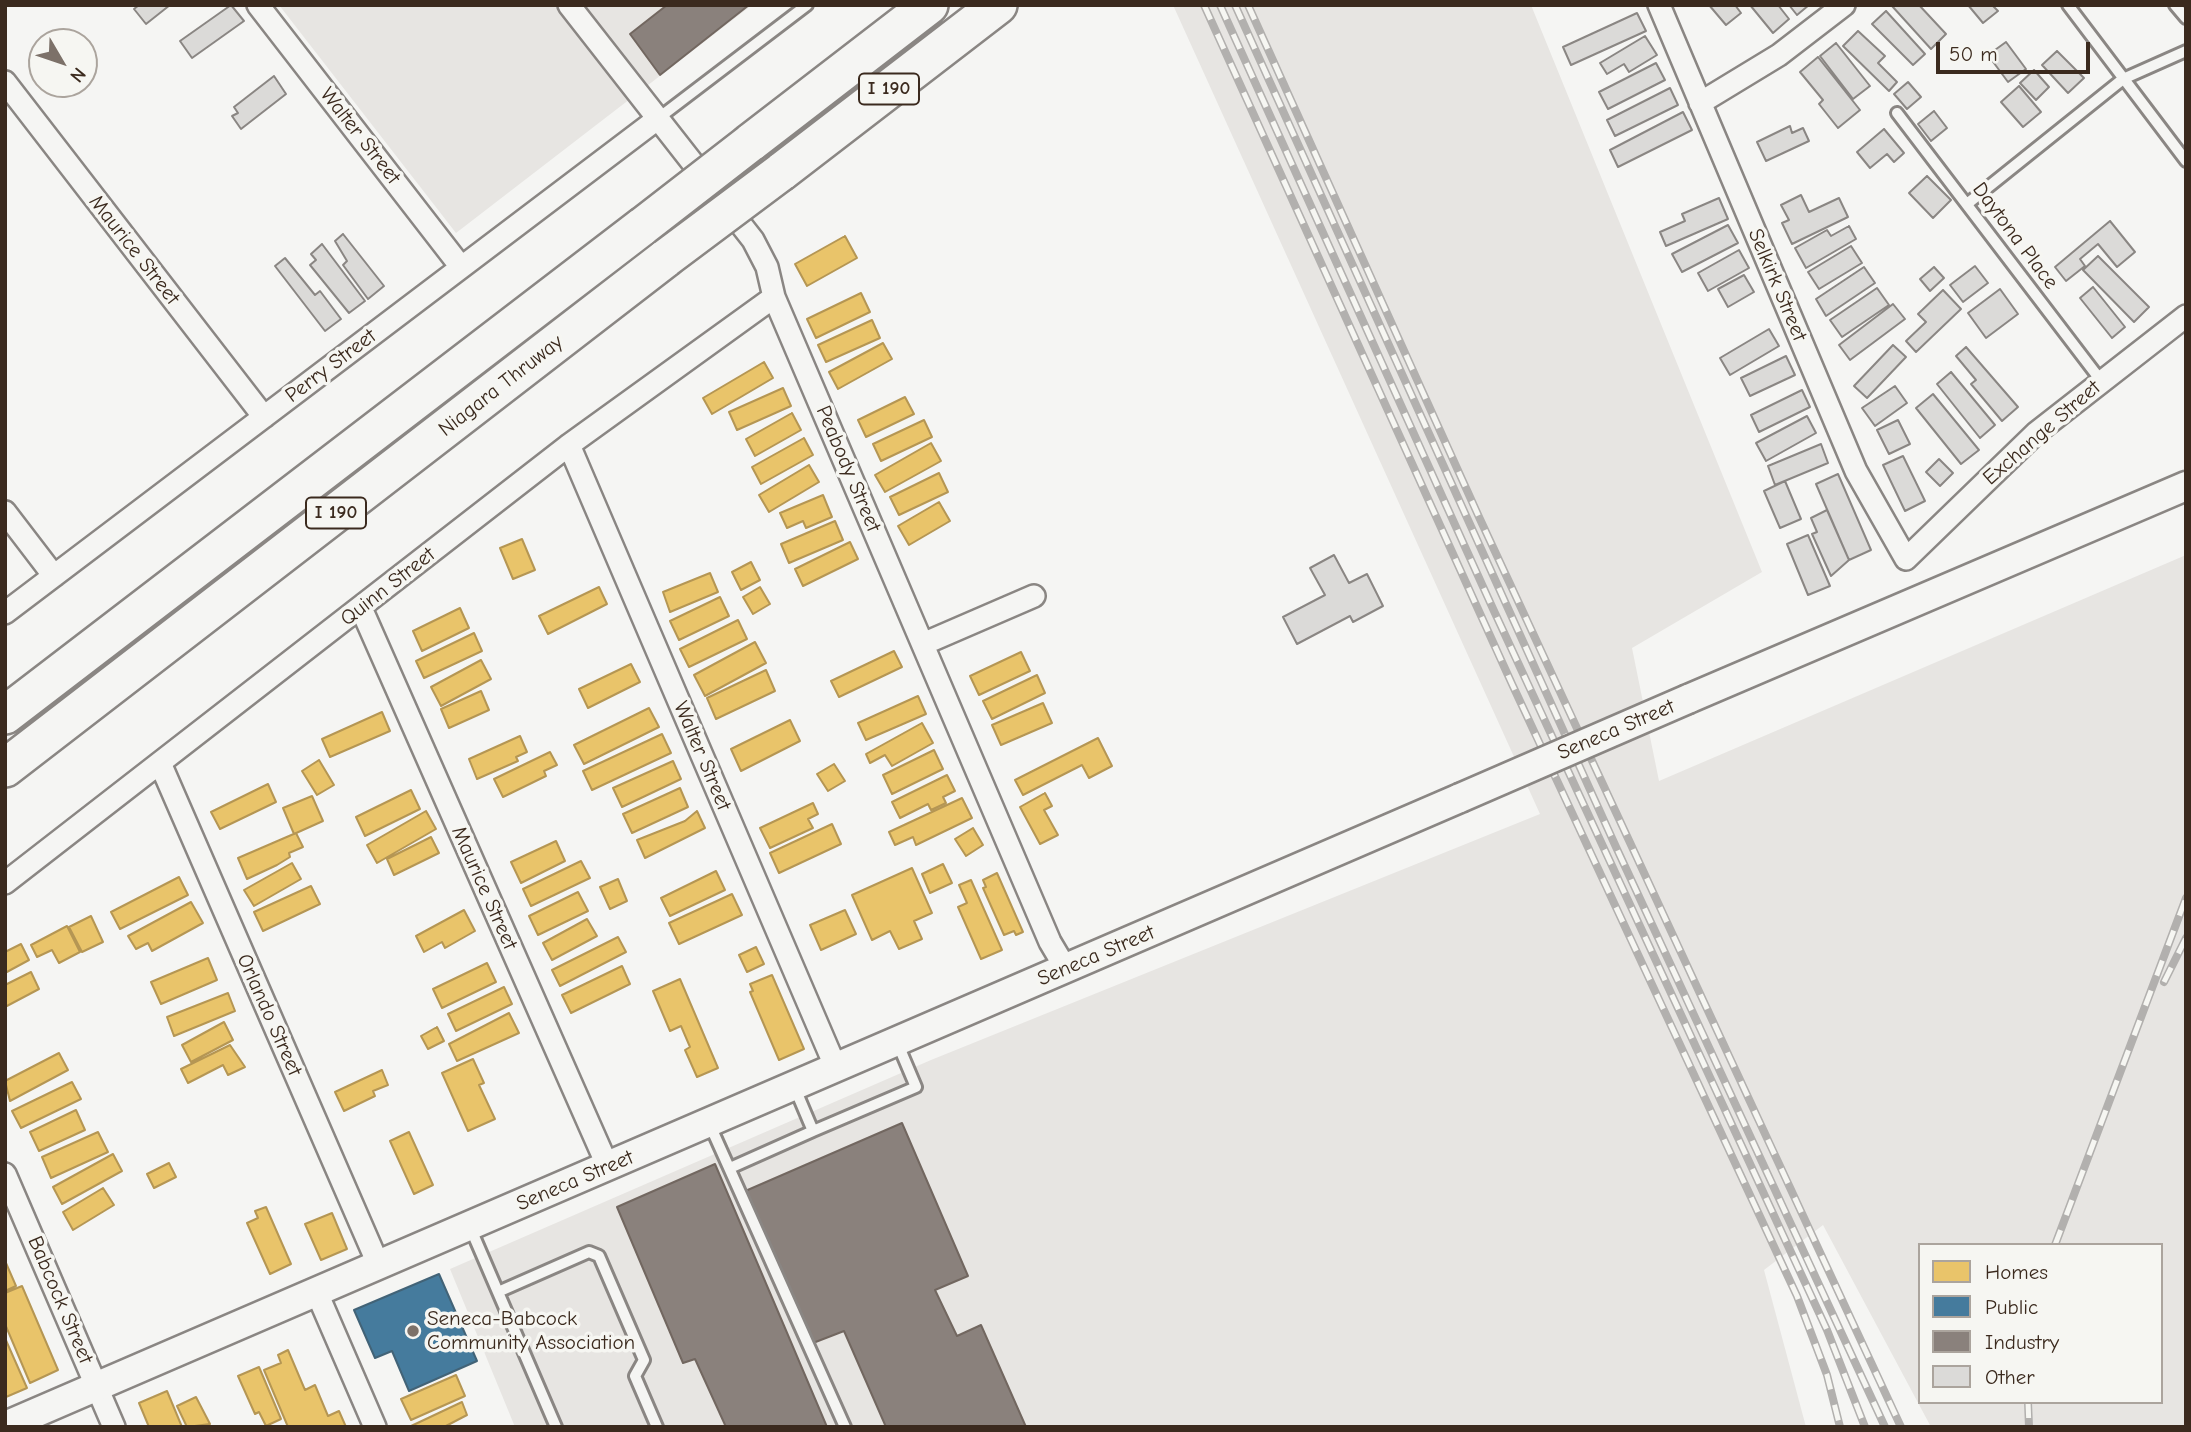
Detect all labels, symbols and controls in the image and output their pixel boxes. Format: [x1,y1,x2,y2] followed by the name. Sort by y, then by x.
[28,28,98,98] north arrow
[1939,28,2093,72] scale bar
[1949,42,1998,66] text: 50 m
[65,63,90,87] text: N
[859,74,919,104] road number: I 190
[314,83,406,189] street label: Walter Street
[1967,178,2063,294] street label: Daytona Place
[83,190,185,310] street label: Maurice Street
[1742,225,1812,345] street label: Selkirk Street
[281,324,381,408] street label: Perry Street
[434,330,568,442] street label: Niagara Thruway
[1978,375,2106,491] street label: Exchange Street
[810,402,886,536] street label: Peabody Street
[306,498,366,528] road number: I 190
[336,542,440,632] street label: Quinn Street
[1554,694,1678,766] street label: Seneca Street
[668,698,736,814] street label: Walter Street
[446,822,522,954] street label: Maurice Street
[1034,920,1158,992] street label: Seneca Street
[231,950,307,1080] street label: Orlando Street
[513,1145,637,1217] street label: Seneca Street
[22,1232,98,1368] street label: Babcock Street
[1918,1243,2163,1404] legend
[1985,1260,2048,1284] text: Homes
[1985,1295,2038,1319] text: Public
[427,1306,635,1356] place label: Seneca-Babcock Community Association
[405,1323,421,1339] marker: Seneca-Babcock Community Association
[1985,1330,2059,1354] text: Industry
[1985,1365,2035,1389] text: Other

